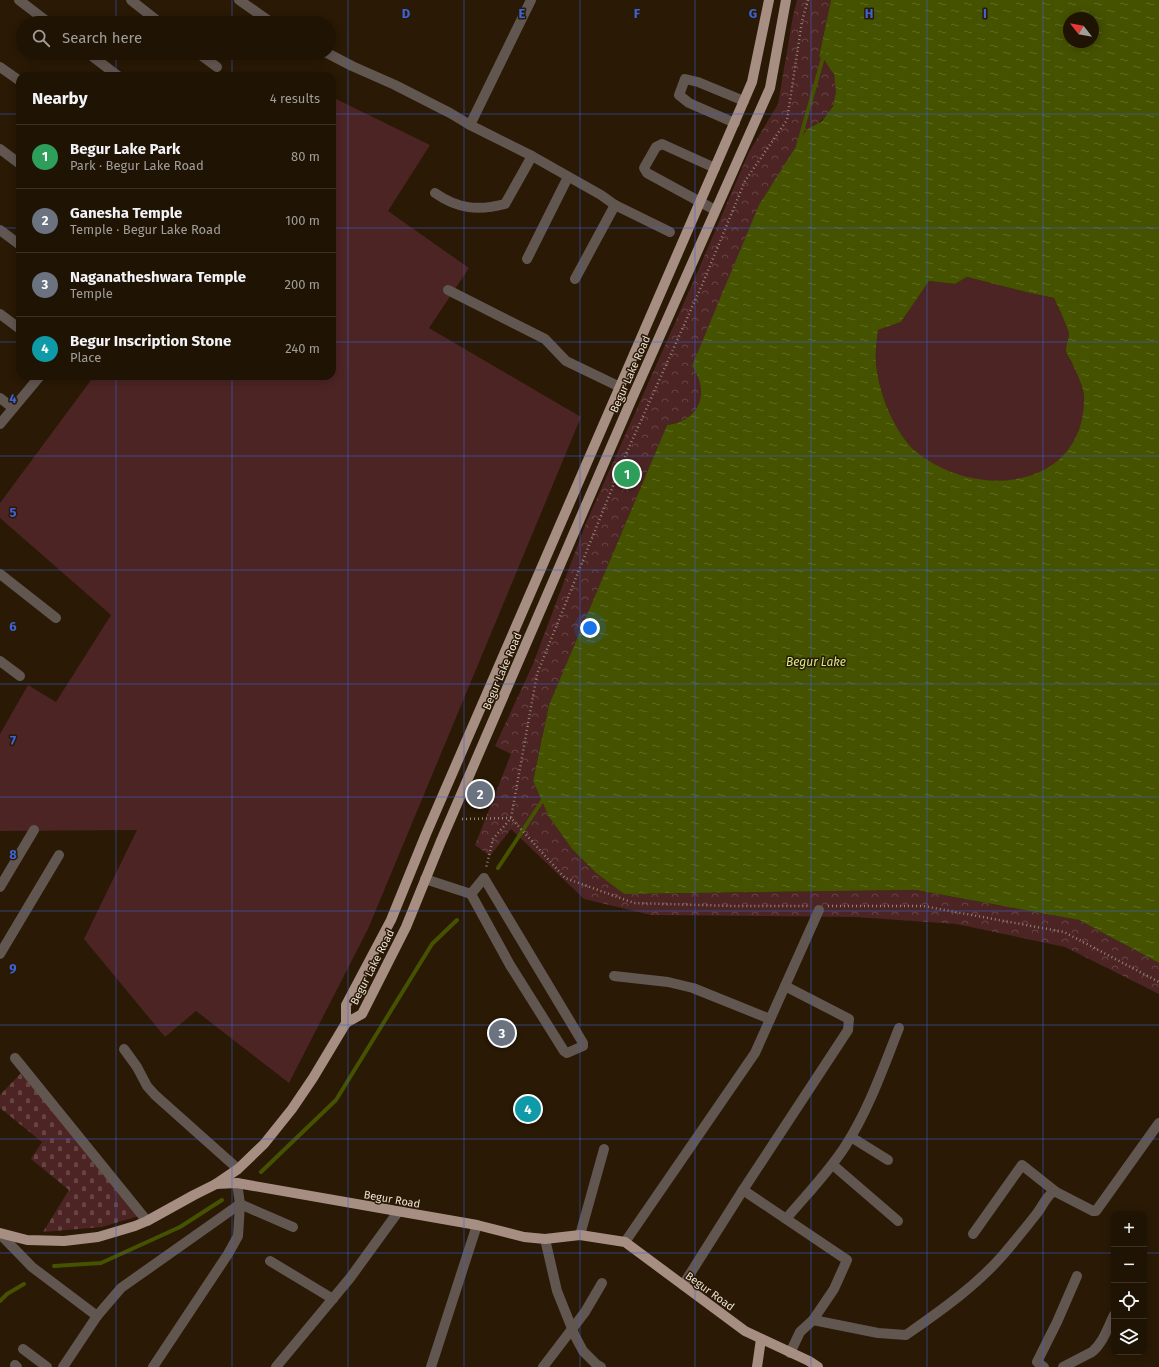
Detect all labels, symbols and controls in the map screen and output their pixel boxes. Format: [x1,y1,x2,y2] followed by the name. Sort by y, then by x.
[402,6,411,21] text: D
[519,6,526,21] text: E
[634,6,641,21] text: F
[749,6,757,21] text: G
[865,6,873,21] text: H
[983,6,987,21] text: I
[1063,12,1099,48] north arrow
[16,16,336,60] search box
[30,27,52,49] icon: search
[62,29,142,47] text: Search here
[32,88,87,109] text: Nearby
[270,91,320,106] text: 4 results
[70,140,180,158] text: Begur Lake Park
[42,149,48,164] text: 1
[291,149,320,164] text: 80 m
[70,158,204,173] text: Park · Begur Lake Road
[70,204,182,222] text: Ganesha Temple
[42,213,48,228] text: 2
[285,213,320,228] text: 100 m
[70,222,221,237] text: Temple · Begur Lake Road
[70,268,246,286] text: Naganatheshwara Temple
[42,277,48,292] text: 3
[284,277,320,292] text: 200 m
[70,286,113,301] text: Temple
[70,332,231,350] text: Begur Inscription Stone
[608,334,653,415] street label: Begur Lake Road
[41,341,49,356] text: 4
[285,341,320,356] text: 240 m
[70,350,101,365] text: Place
[9,391,17,406] text: 4
[614,459,640,489] pin: 1
[10,505,17,520] text: 5
[580,618,600,638] your location
[9,619,17,634] text: 6
[480,630,525,712] street label: Begur Lake Road
[786,655,846,669] water label: Begur Lake
[10,733,16,748] text: 7
[467,779,493,809] pin: 2
[9,847,17,862] text: 8
[348,927,397,1007] street label: Begur Lake Road
[9,961,17,976] text: 9
[489,1018,515,1048] pin: 3
[515,1094,541,1124] pin: 4
[363,1188,421,1211] street label: Begur Road
[1111,1211,1147,1355] map controls
[1111,1211,1147,1247] button: +
[1111,1247,1147,1283] button: −
[683,1269,737,1313] street label: Begur Road
[1111,1283,1147,1319] button: locate
[1111,1319,1147,1355] button: layers

